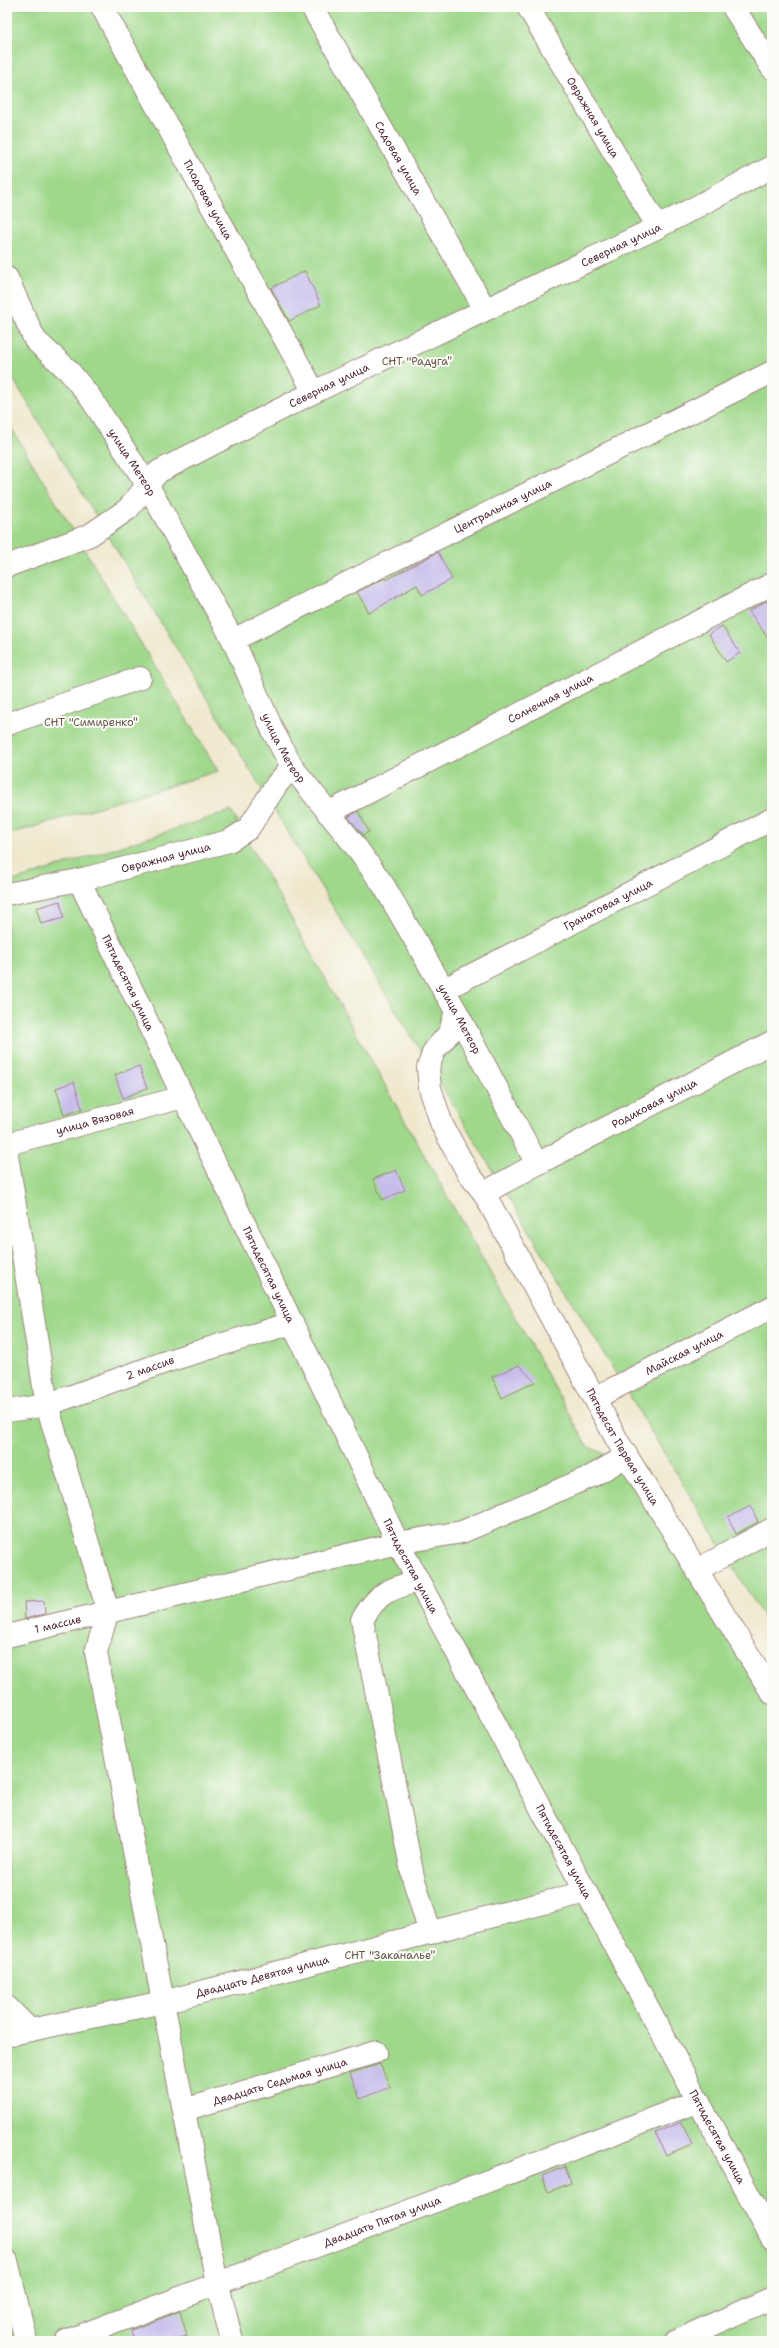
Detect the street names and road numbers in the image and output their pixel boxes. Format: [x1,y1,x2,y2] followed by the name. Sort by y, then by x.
[563,74,623,161] street label: Овражная улица
[371,118,426,198] street label: Садовая улица
[180,157,236,242] street label: Плодовая улица
[578,219,664,270] street label: Северная улица
[286,359,371,411] street label: Северная улица
[105,425,160,499] street label: улица Метеор
[451,475,554,537] street label: Центральная улица
[505,670,595,727] street label: Солнечная улица
[259,711,309,786] street label: улица Метеор
[119,839,212,876] street label: Овражная улица
[561,875,655,933] street label: Гранатовая улица
[99,932,158,1033] street label: Пятидесятая улица
[434,981,485,1056] street label: улица Метеор
[609,1075,700,1132] street label: Родиковая улица
[54,1103,136,1138] street label: улица Вязовая
[239,1224,298,1325] street label: Пятидесятая улица
[642,1326,726,1379] street label: Майская улица
[124,1352,176,1383] street label: 2 массив
[583,1385,663,1508] street label: Пятьдесят Первая улица
[380,1516,442,1616] street label: Пятидесятая улица
[33,1611,83,1637] street label: 1 массив
[532,1802,596,1901] street label: Пятидесятая улица
[194,1952,331,2001] street label: Двадцать Девятая улица
[211,2054,349,2108] street label: Двадцать Седьмая улица
[686,2087,749,2187] street label: Пятидесятая улица
[321,2192,443,2250] street label: Двадцать Пятая улица

